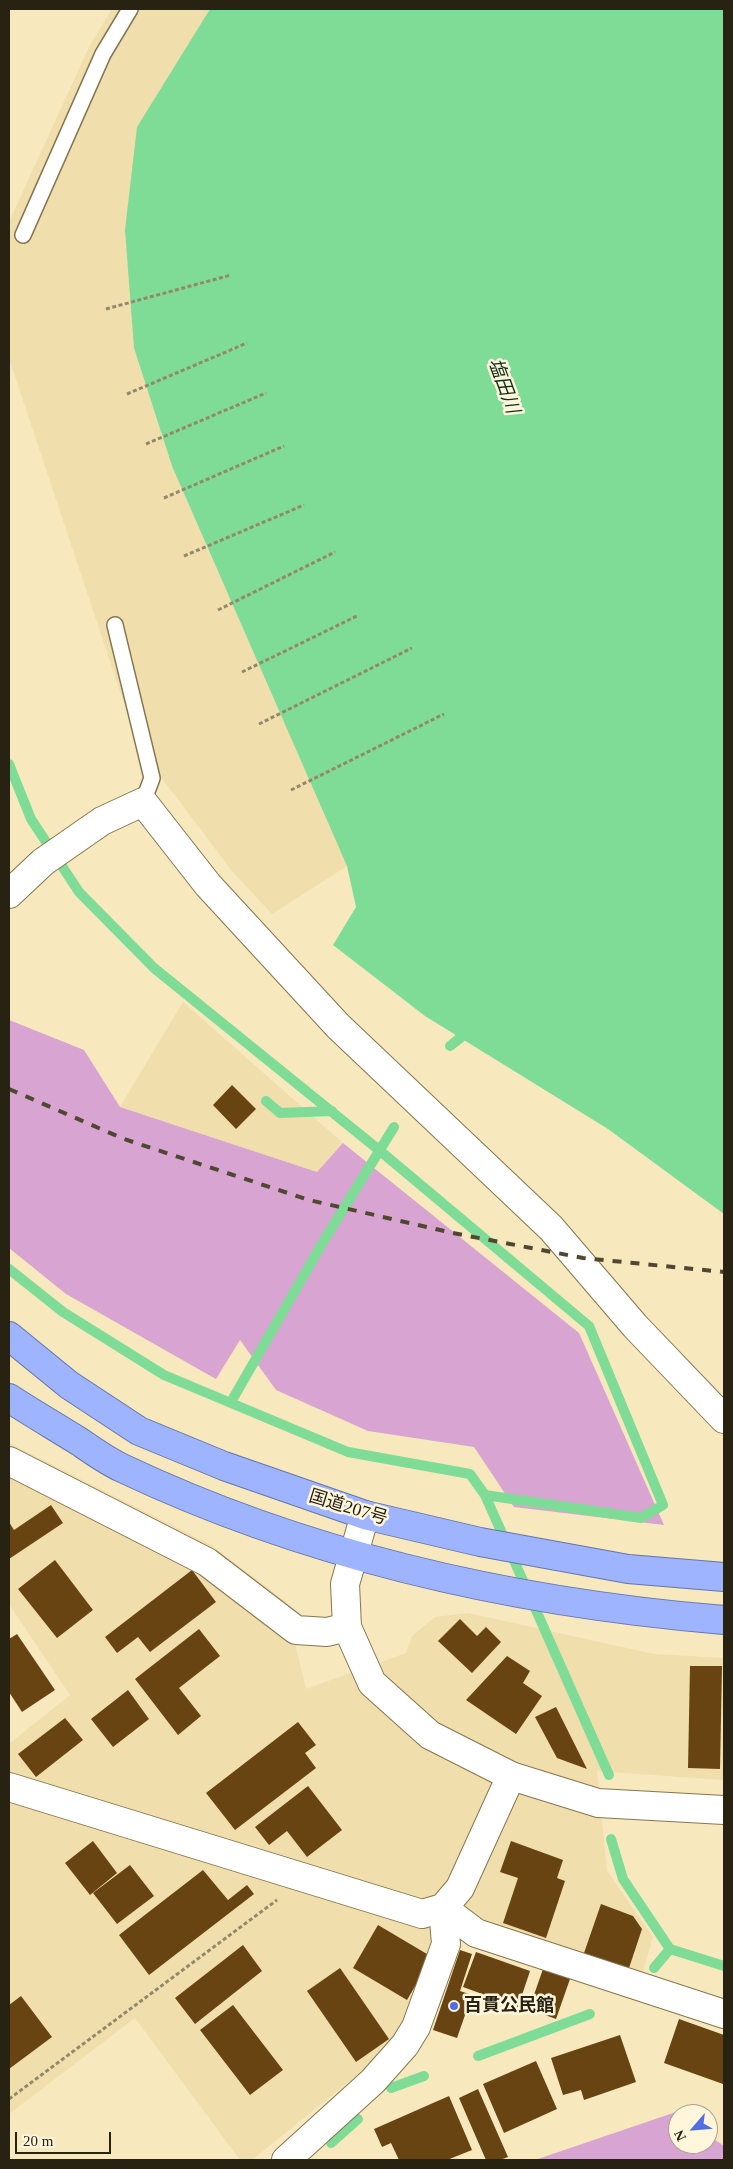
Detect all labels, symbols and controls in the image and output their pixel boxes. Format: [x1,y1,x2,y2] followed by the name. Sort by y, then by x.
[483,355,523,417] water label: 塩田川
[306,1486,390,1530] street label: 国道207号
[464,1995,554,2017] place label: 百貫公民館
[448,2000,460,2012] marker: 百貫公民館
[668,2104,718,2154] north arrow
[18,2122,114,2154] scale bar
[671,2128,689,2143] text: N
[23,2133,53,2149] text: 20 m

